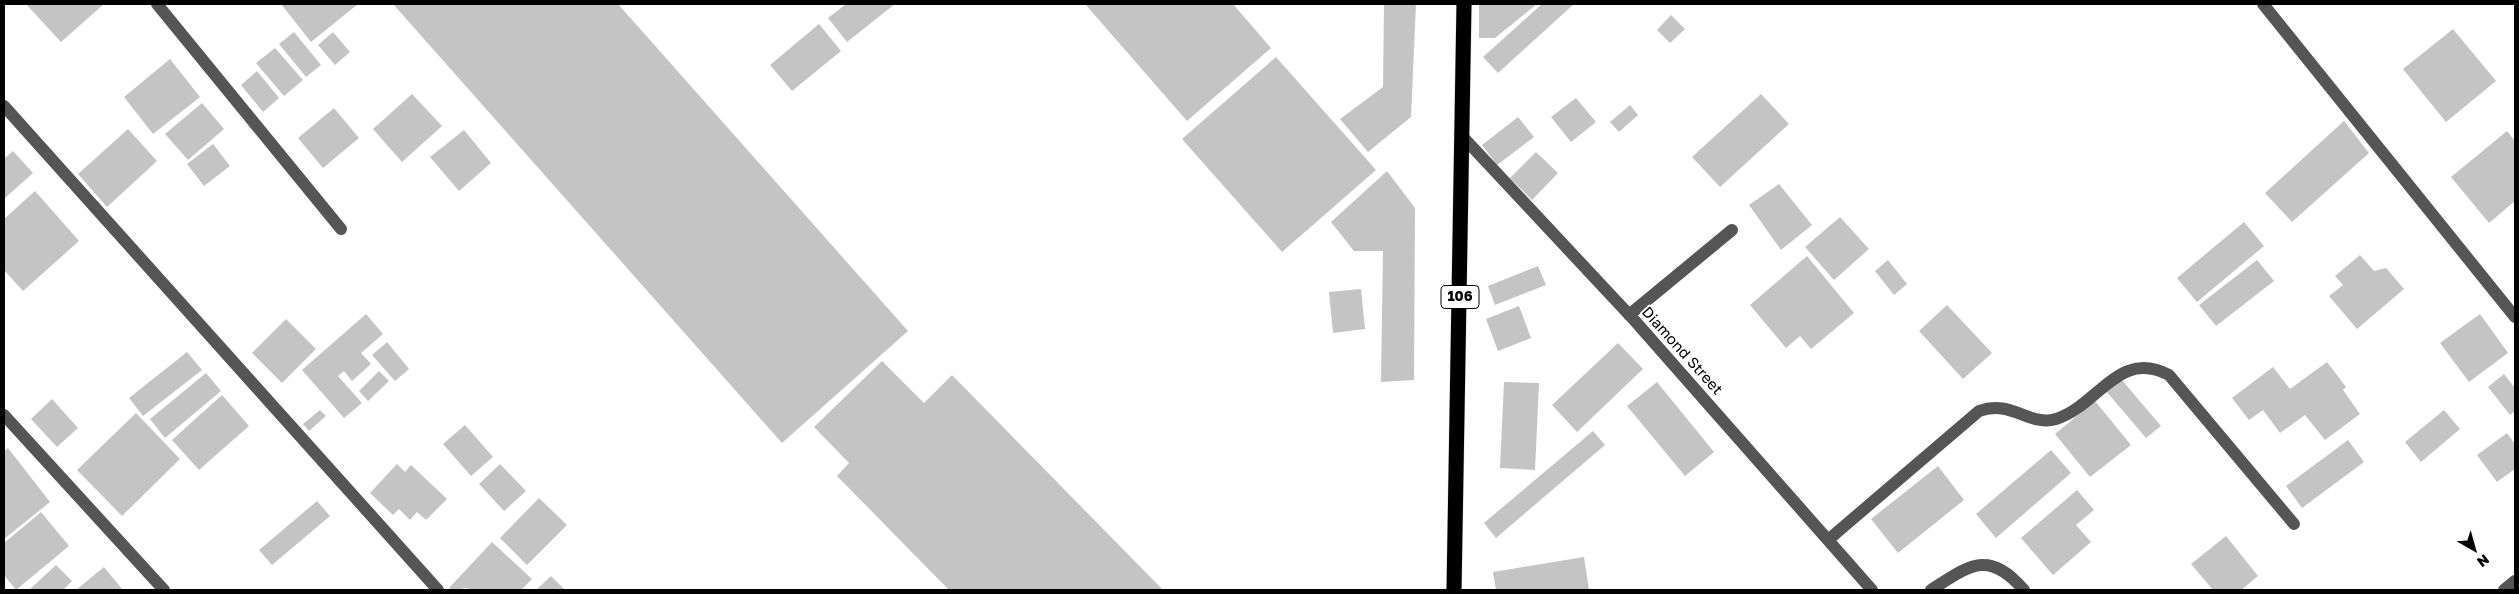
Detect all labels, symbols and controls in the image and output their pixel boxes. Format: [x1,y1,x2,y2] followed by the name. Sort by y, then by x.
[1441,286,1479,308] road number: 106
[1638,303,1726,399] street label: Diamond Street
[2449,524,2499,574] north arrow
[2474,551,2493,571] text: N

